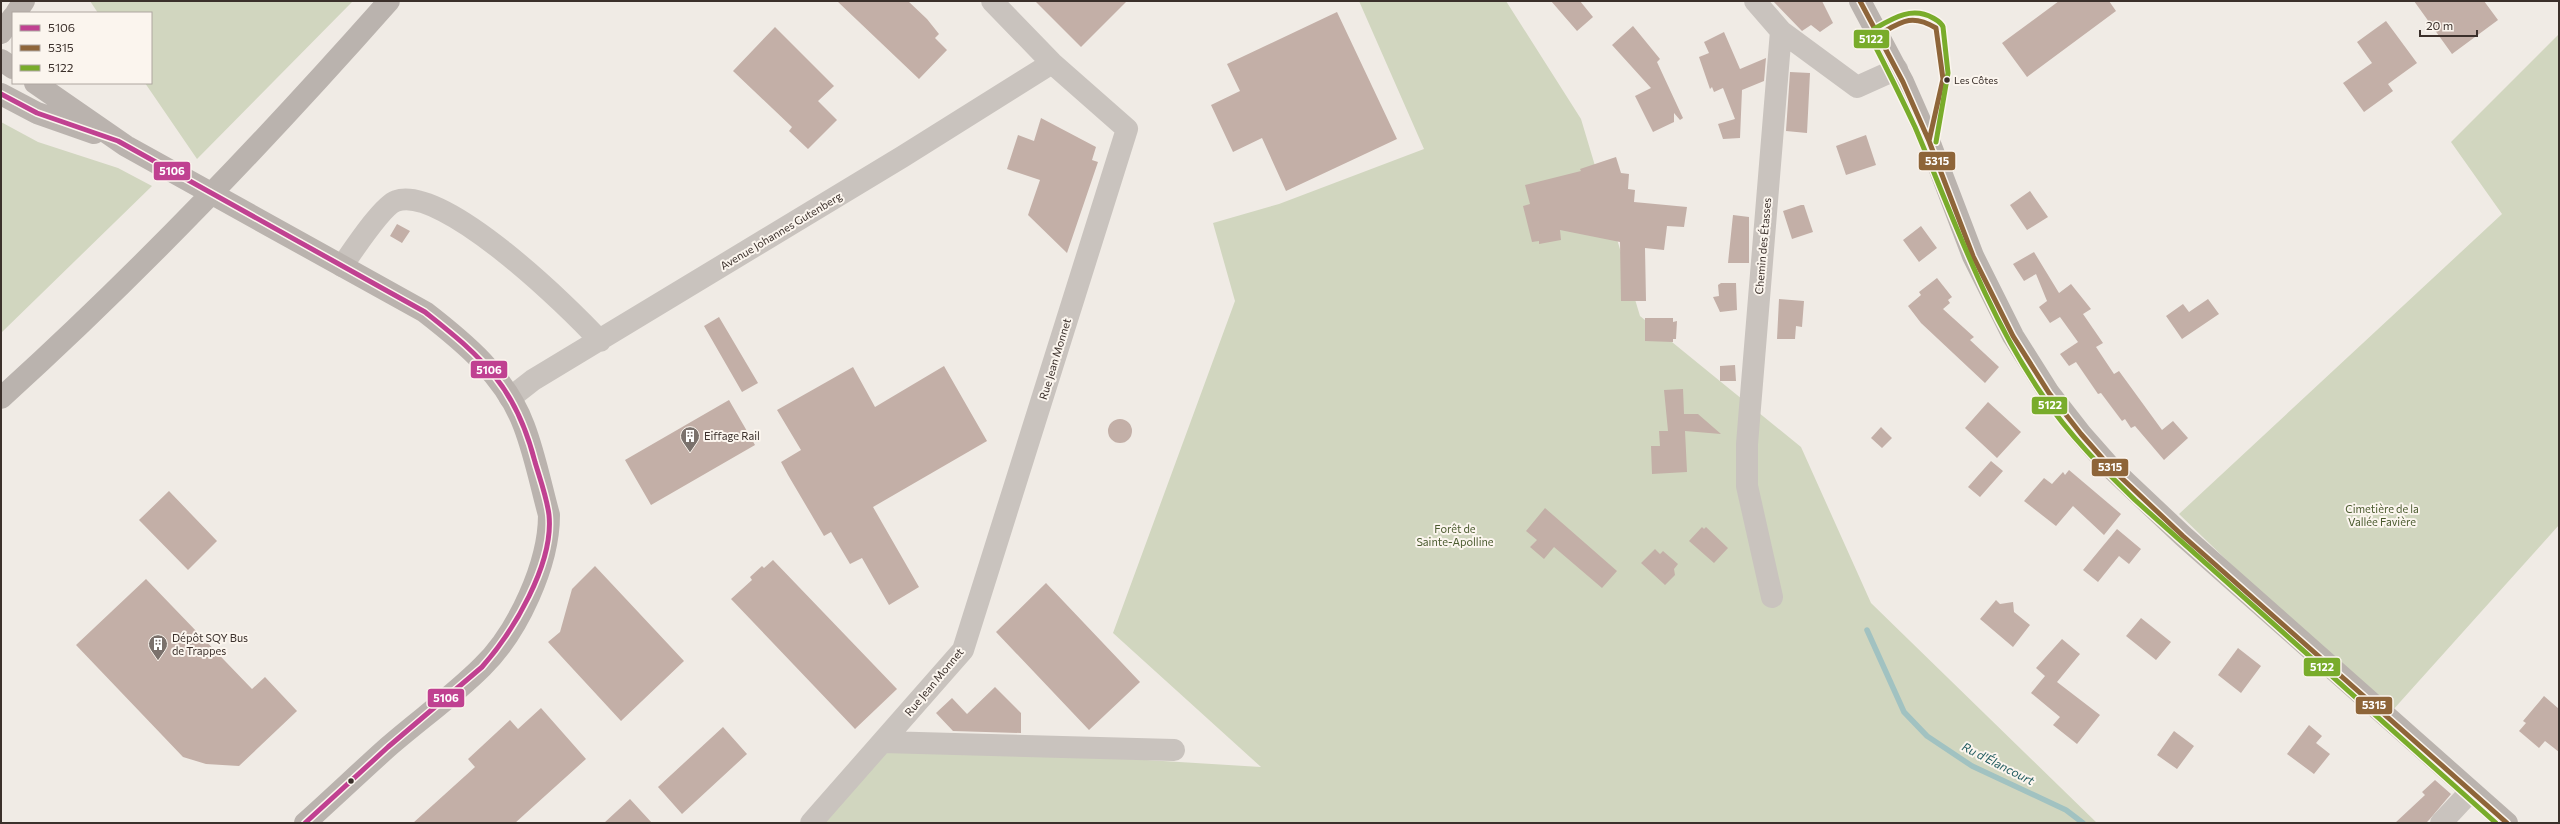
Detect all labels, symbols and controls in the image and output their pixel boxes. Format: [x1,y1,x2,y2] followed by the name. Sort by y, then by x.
[12,12,152,84] legend
[2420,12,2477,38] scale bar
[2426,18,2453,32] text: 20 m
[48,20,75,34] text: 5106
[1853,29,1890,49] line badge: 5122
[1859,32,1883,45] text: 5122
[48,40,74,54] text: 5315
[48,60,74,74] text: 5122
[1954,74,1999,86] place label: Les Côtes
[1942,75,1952,85] marker: Les Côtes
[1918,151,1956,171] line badge: 5315
[1925,154,1949,167] text: 5315
[153,161,191,181] line badge: 5106
[159,164,185,177] text: 5106
[718,189,844,273] street label: Avenue Johannes Gutenberg
[1751,197,1773,295] street label: Chemin des Étasses
[1036,316,1074,401] street label: Rue Jean Monnet
[470,360,508,379] line badge: 5106
[476,363,502,376] text: 5106
[2031,396,2068,415] line badge: 5122
[2038,398,2062,411] text: 5122
[679,425,701,453] building icon: Eiffage Rail
[704,429,760,442] place label: Eiffage Rail
[2091,458,2129,477] line badge: 5315
[2098,460,2122,473] text: 5315
[2345,502,2419,528] park label: Cimetière de la Vallée Favière
[1416,522,1494,548] park label: Forêt de Sainte-Apolline
[172,631,248,657] place label: Dépôt SQY Bus de Trappes
[147,633,169,661] building icon: Dépôt SQY Bus de Trappes
[901,645,967,719] street label: Rue Jean Monnet
[2303,657,2341,677] line badge: 5122
[2310,660,2334,673] text: 5122
[427,688,465,708] line badge: 5106
[433,691,459,704] text: 5106
[2355,696,2393,715] line badge: 5315
[2362,698,2386,711] text: 5315
[1960,739,2038,788] water label: Ru d'Élancourt
[346,776,356,786] unlabelled marker

